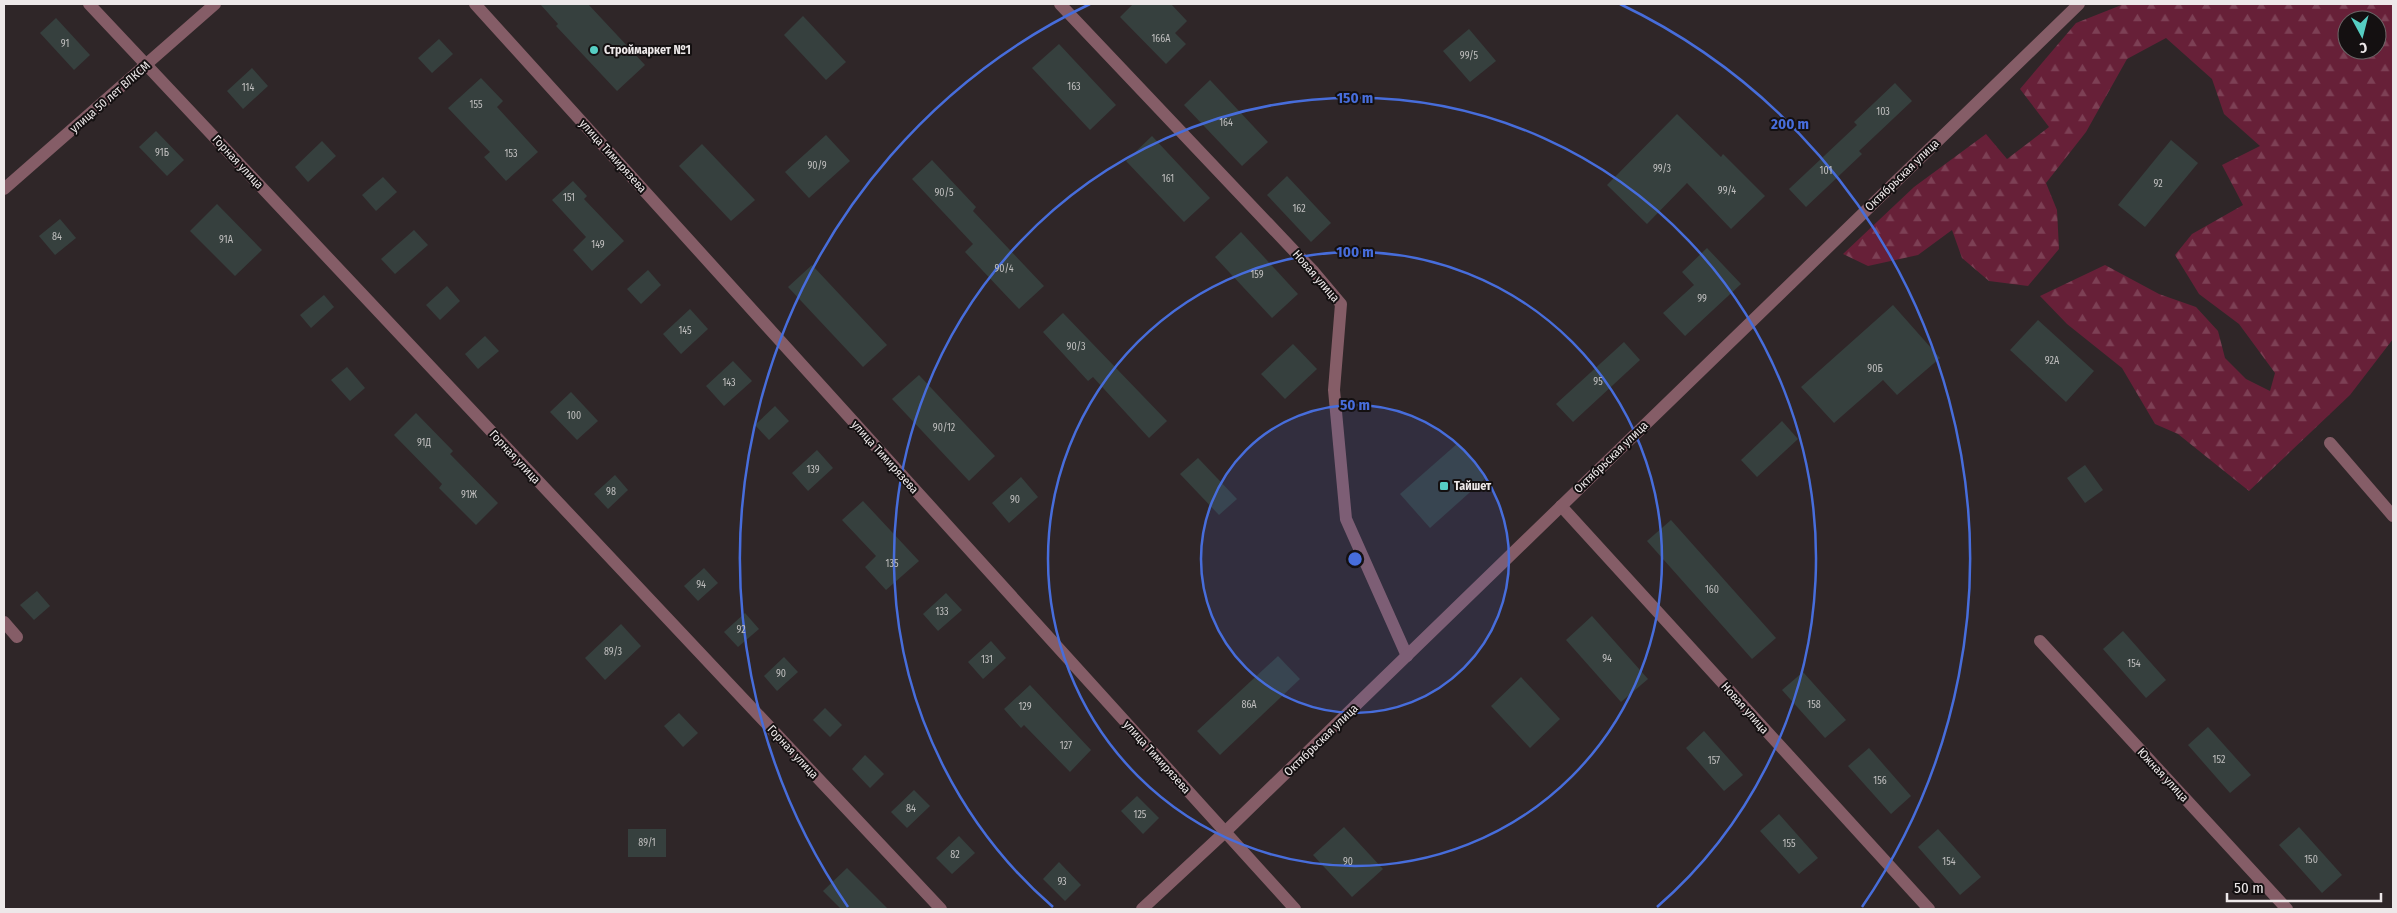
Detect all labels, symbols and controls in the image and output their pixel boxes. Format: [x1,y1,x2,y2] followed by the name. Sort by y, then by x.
[2337,10,2387,60] north arrow
[1151,33,1171,45] house number: 166А
[61,38,69,50] house number: 91
[2358,39,2368,56] text: С
[604,43,691,57] place label: Строймаркет №1
[588,44,600,56] marker: Строймаркет №1
[1460,50,1479,62] house number: 99/5
[67,58,153,136] street label: улица 50 лет ВЛКСМ
[1067,81,1081,93] house number: 163
[242,82,254,94] house number: 114
[1337,89,1373,107] text: 150 m
[469,99,483,111] house number: 155
[1876,106,1890,118] house number: 103
[1770,115,1809,133] text: 200 m
[577,117,650,196] street label: улица Тимирязева
[1219,117,1233,129] house number: 164
[210,132,266,192] street label: Горная улица
[1862,136,1942,214] street label: Октябрьская улица
[155,147,169,159] house number: 91Б
[505,148,518,160] house number: 153
[807,160,827,172] house number: 90/9
[1653,163,1672,175] house number: 99/3
[1820,165,1832,177] house number: 101
[1162,173,1174,185] house number: 161
[2153,178,2163,190] house number: 92
[1718,185,1736,197] house number: 99/4
[934,187,954,199] house number: 90/5
[563,192,575,204] house number: 151
[1292,203,1306,215] house number: 162
[52,231,62,243] house number: 84
[219,234,234,246] house number: 91А
[591,239,605,251] house number: 149
[1336,243,1374,261] text: 100 m
[1290,247,1342,305] street label: Новая улица
[994,263,1014,275] house number: 90/4
[1250,269,1264,281] house number: 159
[1697,293,1707,305] house number: 99
[678,325,692,337] house number: 145
[1067,341,1086,353] house number: 90/3
[2045,355,2060,367] house number: 92А
[1867,363,1883,375] house number: 90Б
[1593,376,1603,388] house number: 95
[722,377,736,389] house number: 143
[1340,396,1370,414] text: 50 m
[567,410,581,422] house number: 100
[849,418,922,497] street label: улица Тимирязева
[1571,418,1651,496] street label: Октябрьская улица
[933,422,956,434] house number: 90/12
[487,427,543,487] street label: Горная улица
[417,437,432,449] house number: 91Д
[806,464,820,476] house number: 139
[1454,479,1492,493] place label: Тайшет
[1438,480,1450,492] marker: Тайшет
[606,486,616,498] house number: 98
[461,489,478,501] house number: 91Ж
[1010,494,1020,506] house number: 90
[1346,550,1364,568] centre of rings
[886,558,899,570] house number: 135
[696,579,706,591] house number: 94
[1705,584,1719,596] house number: 160
[936,606,949,618] house number: 133
[736,624,746,636] house number: 92
[604,646,623,658] house number: 89/3
[1602,653,1612,665] house number: 94
[981,654,993,666] house number: 131
[2127,658,2141,670] house number: 154
[776,668,786,680] house number: 90
[1718,679,1772,737] street label: Новая улица
[1241,699,1257,711] house number: 86А
[1807,699,1821,711] house number: 158
[1018,701,1032,713] house number: 129
[1281,701,1361,779] street label: Октябрьская улица
[1121,718,1194,797] street label: улица Тимирязева
[765,722,821,782] street label: Горная улица
[1060,740,1072,752] house number: 127
[2135,745,2192,805] street label: Южная улица
[2213,754,2226,766] house number: 152
[1708,755,1720,767] house number: 157
[1873,775,1887,787] house number: 156
[906,803,916,815] house number: 84
[1134,809,1147,821] house number: 125
[638,837,656,849] house number: 89/1
[1782,838,1796,850] house number: 155
[950,849,960,861] house number: 82
[2304,854,2318,866] house number: 150
[1343,856,1353,868] house number: 90
[1942,856,1956,868] house number: 154
[2227,870,2381,902] scale bar
[1057,876,1067,888] house number: 93
[2234,879,2264,897] text: 50 m

